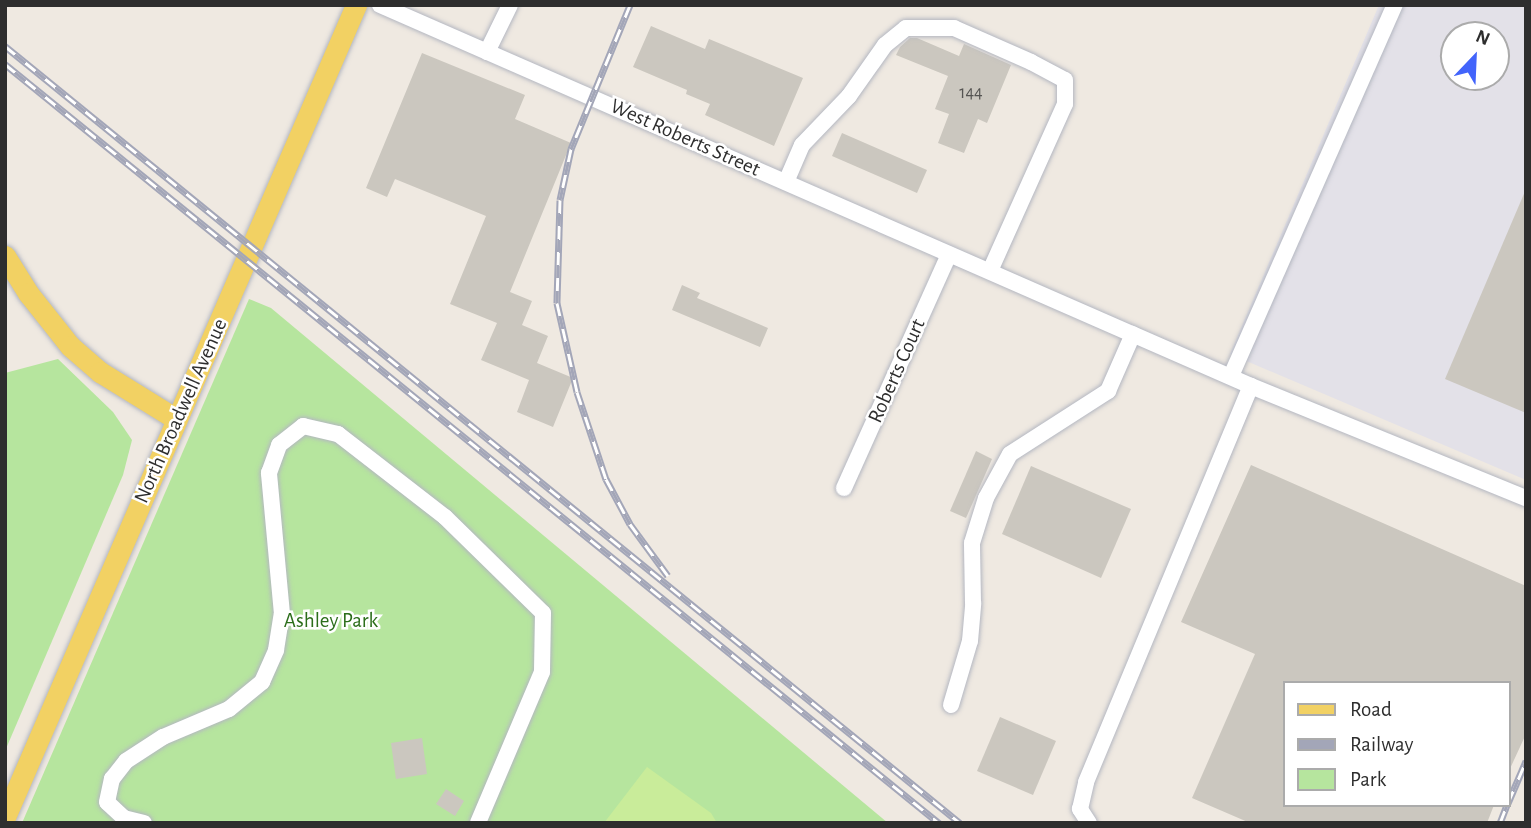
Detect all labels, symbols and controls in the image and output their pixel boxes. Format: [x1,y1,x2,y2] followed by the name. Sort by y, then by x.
[1440,21,1510,91] north arrow
[1473,27,1492,49] text: N
[959,82,983,104] house number: 144
[606,94,764,182] street label: West Roberts Street
[129,315,233,507] street label: North Broadwell Avenue
[863,315,931,427] street label: Roberts Court
[284,608,378,634] park label: Ashley Park
[1282,681,1510,807] legend
[1350,699,1392,720] text: Road
[1350,734,1413,755] text: Railway
[1350,769,1386,790] text: Park

